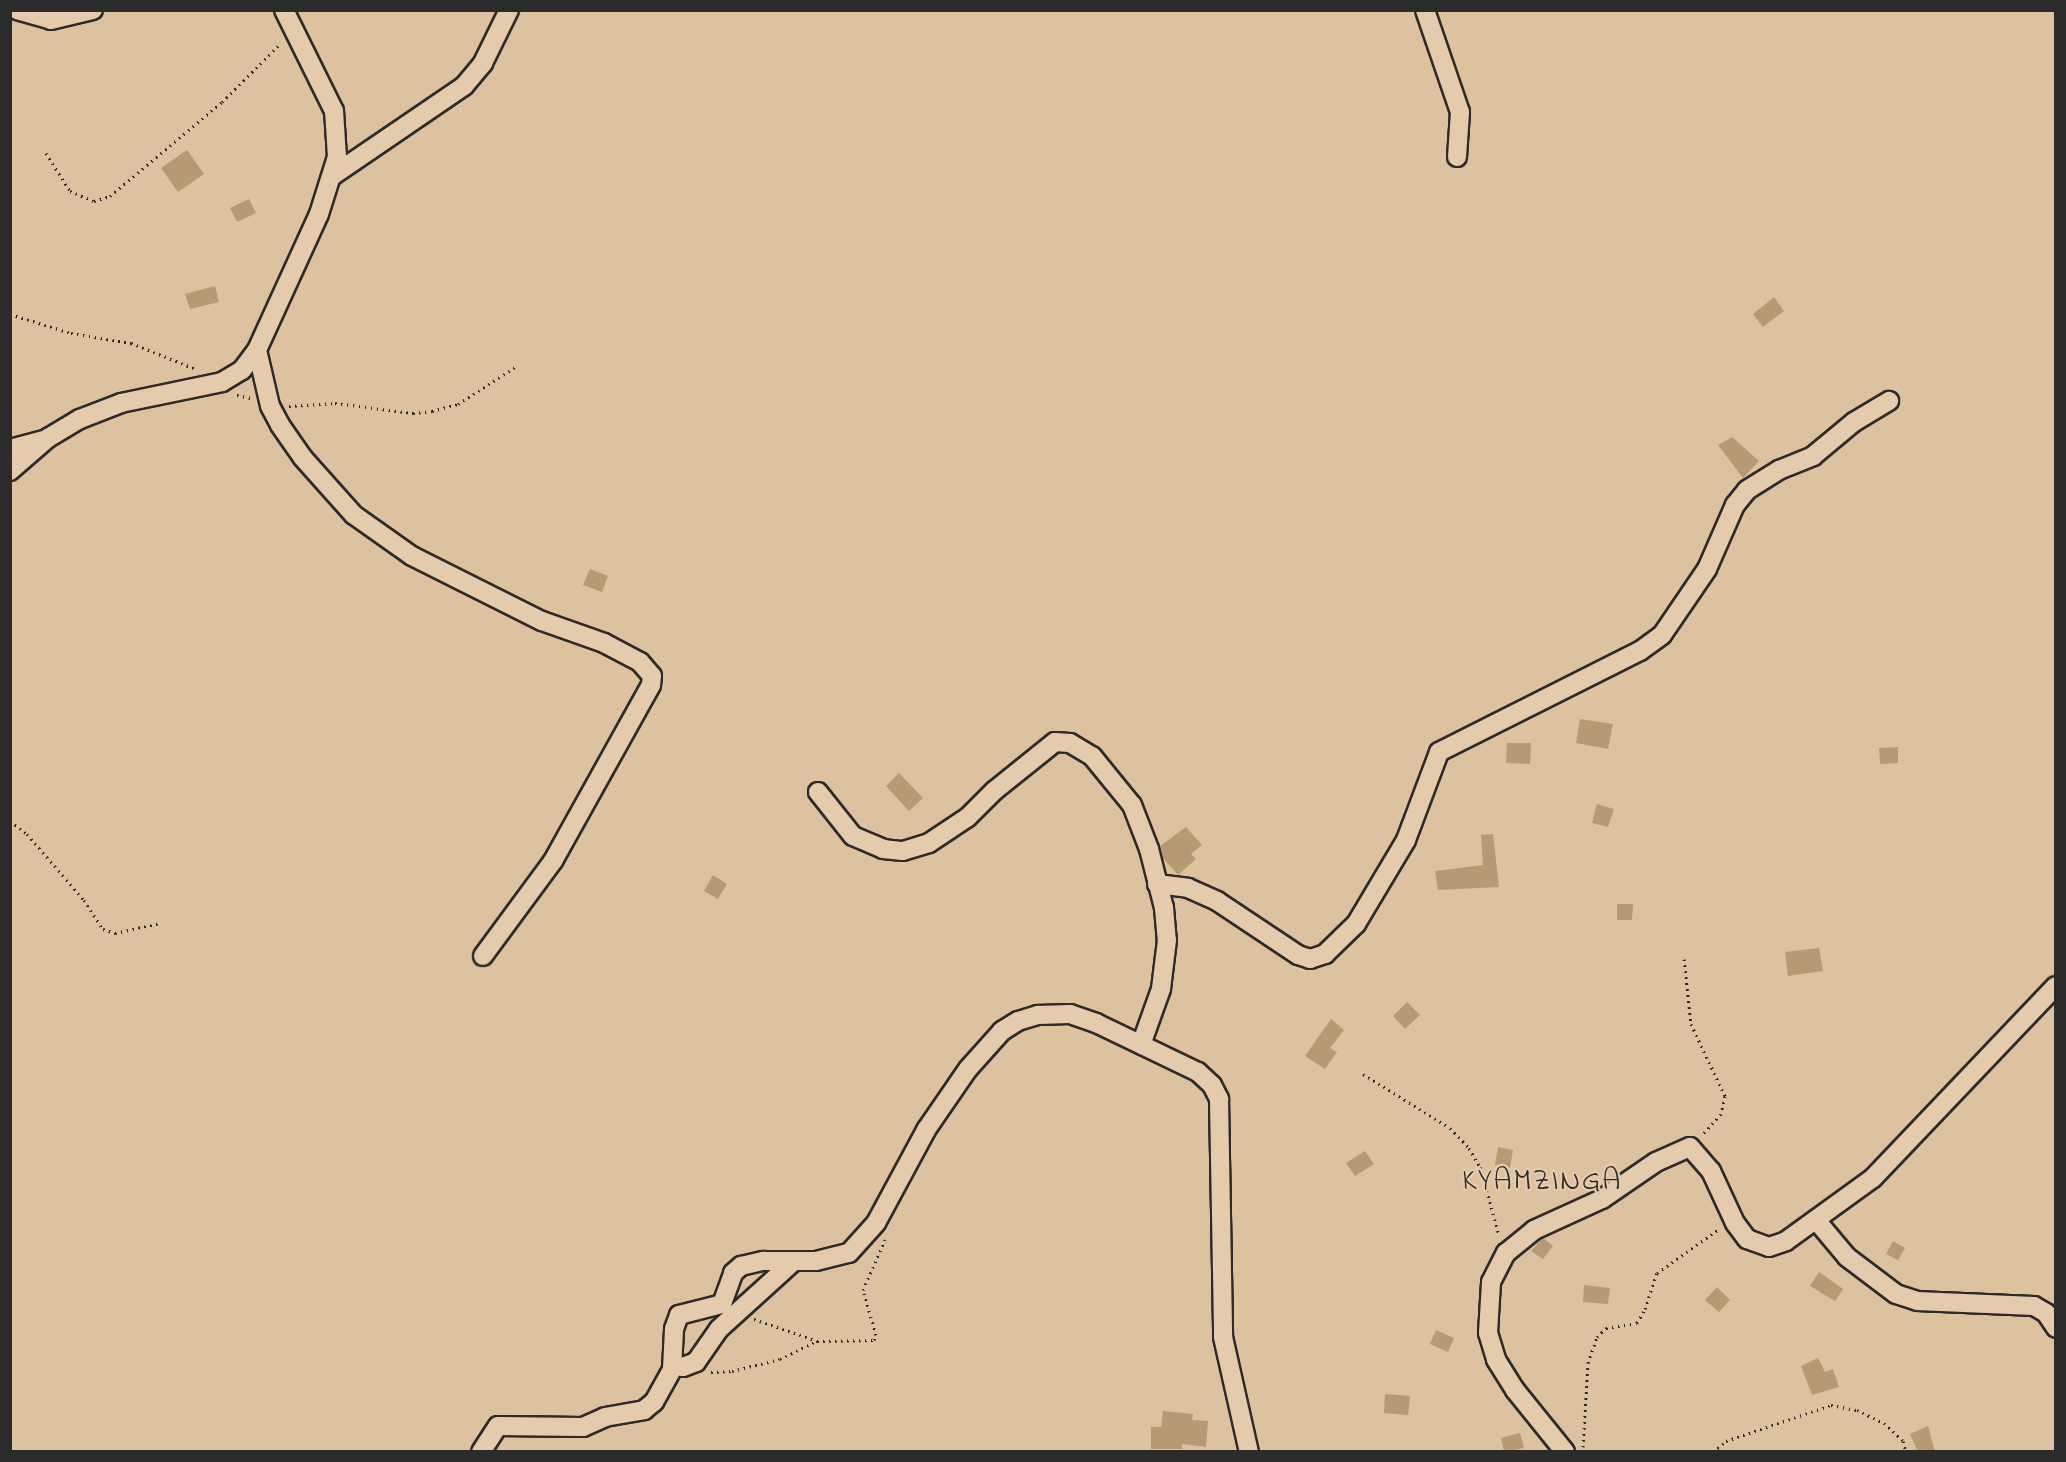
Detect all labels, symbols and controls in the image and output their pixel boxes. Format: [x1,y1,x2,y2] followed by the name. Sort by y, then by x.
[1462,1164,1622,1200] district label: KYAMZINGA

